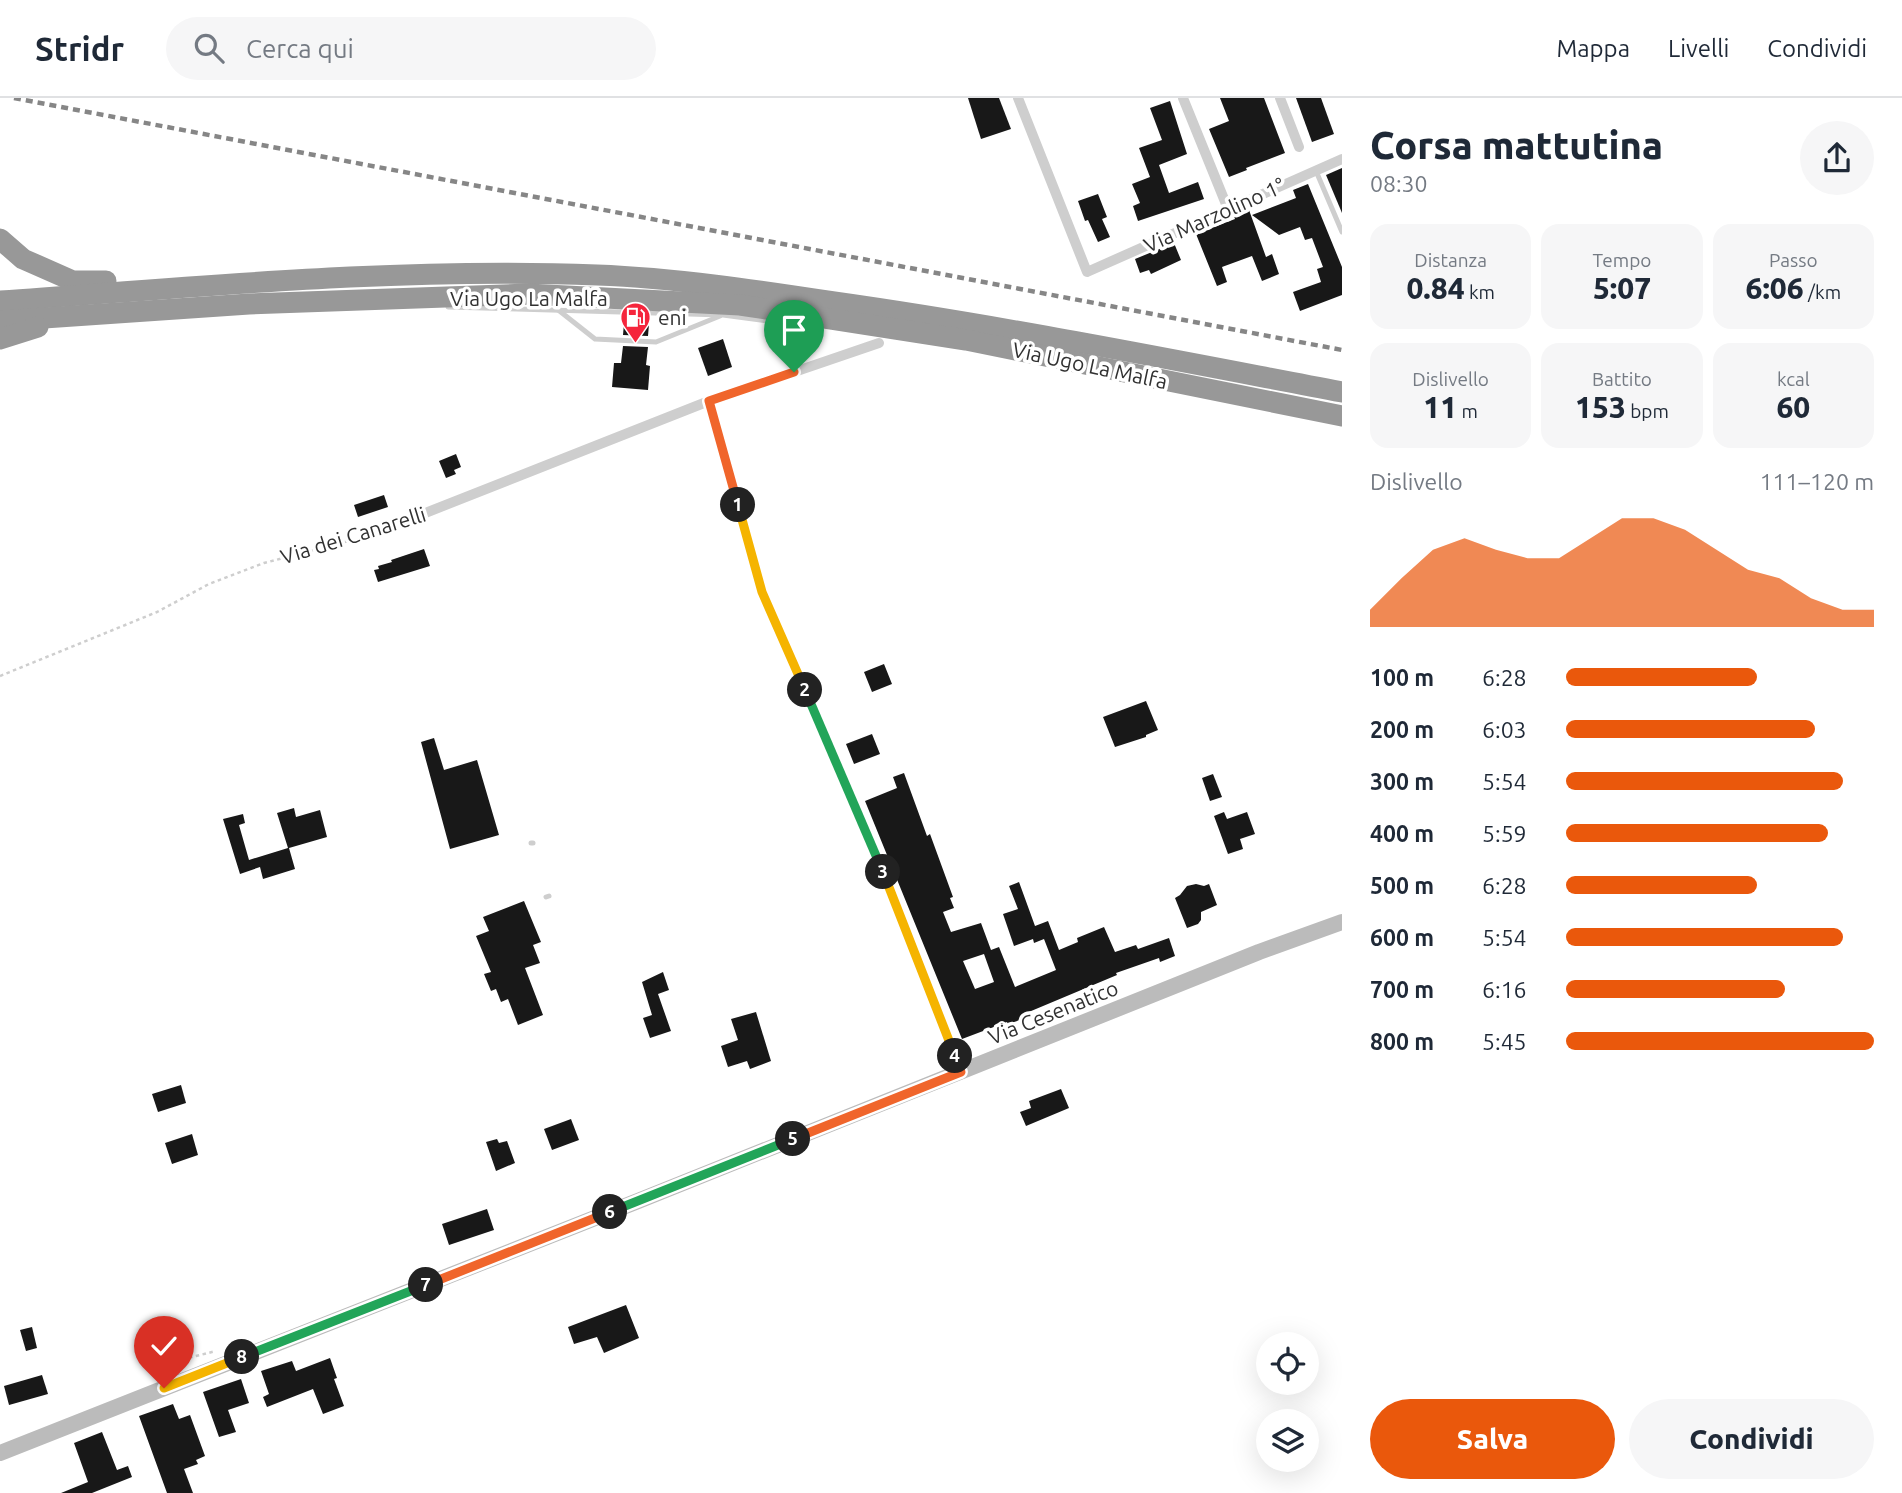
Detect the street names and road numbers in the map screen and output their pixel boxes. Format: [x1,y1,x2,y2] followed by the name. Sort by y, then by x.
[1140,173,1288,257] street label: Via Marzolino 1°
[450,286,608,310] street label: Via Ugo La Malfa
[1010,337,1170,393] street label: Via Ugo La Malfa
[277,502,429,568] street label: Via dei Canarelli
[985,975,1121,1049] street label: Via Cesenatico

